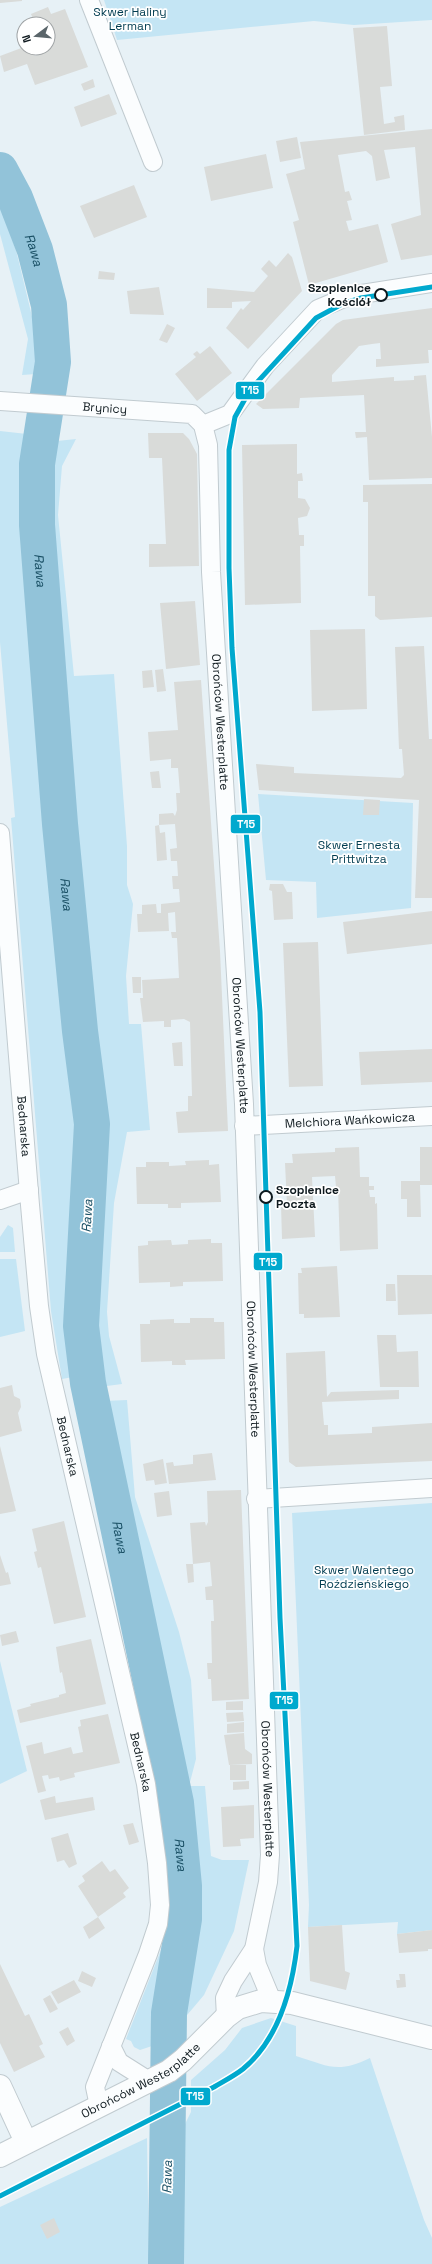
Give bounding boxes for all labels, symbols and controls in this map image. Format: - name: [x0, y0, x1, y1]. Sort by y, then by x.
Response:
- park label: Skwer Haliny Lerman: [93, 4, 167, 34]
- north arrow: [16, 16, 56, 56]
- text: N: [19, 33, 34, 44]
- water label: Rawa: [21, 231, 47, 268]
- place label: Szopienice Kościół: [308, 280, 371, 310]
- marker: Szopienice Kościół: [374, 288, 388, 302]
- line badge: T15: [235, 381, 265, 400]
- text: T15: [241, 383, 259, 397]
- street label: Brynicy: [82, 399, 128, 418]
- water label: Rawa: [31, 553, 50, 588]
- street label: Obrońców Westerplatte: [208, 653, 233, 791]
- line badge: T15: [230, 814, 261, 834]
- text: T15: [237, 817, 255, 831]
- park label: Skwer Ernesta Prittwitza: [318, 837, 400, 867]
- water label: Rawa: [57, 877, 77, 912]
- street label: Obrońców Westerplatte: [228, 977, 252, 1114]
- street label: Bednarska: [13, 1095, 34, 1157]
- street label: Melchiora Wańkowicza: [284, 1109, 415, 1132]
- place label: Szopienice Poczta: [276, 1182, 339, 1212]
- marker: Szopienice Poczta: [259, 1190, 273, 1204]
- water label: Rawa: [78, 1198, 96, 1233]
- line badge: T15: [253, 1252, 283, 1271]
- text: T15: [259, 1255, 277, 1269]
- street label: Obrońców Westerplatte: [243, 1301, 264, 1438]
- street label: Bednarska: [53, 1415, 82, 1478]
- water label: Rawa: [108, 1519, 132, 1555]
- park label: Skwer Walentego Roździeńskiego: [314, 1562, 414, 1592]
- line badge: T15: [269, 1691, 299, 1710]
- text: T15: [275, 1693, 293, 1707]
- street label: Obrońców Westerplatte: [257, 1720, 278, 1857]
- street label: Bednarska: [126, 1730, 155, 1793]
- water label: Rawa: [171, 1837, 191, 1873]
- street label: Obrońców Westerplatte: [78, 2039, 204, 2122]
- line badge: T15: [180, 2087, 211, 2106]
- text: T15: [186, 2089, 204, 2103]
- water label: Rawa: [158, 2160, 176, 2194]

